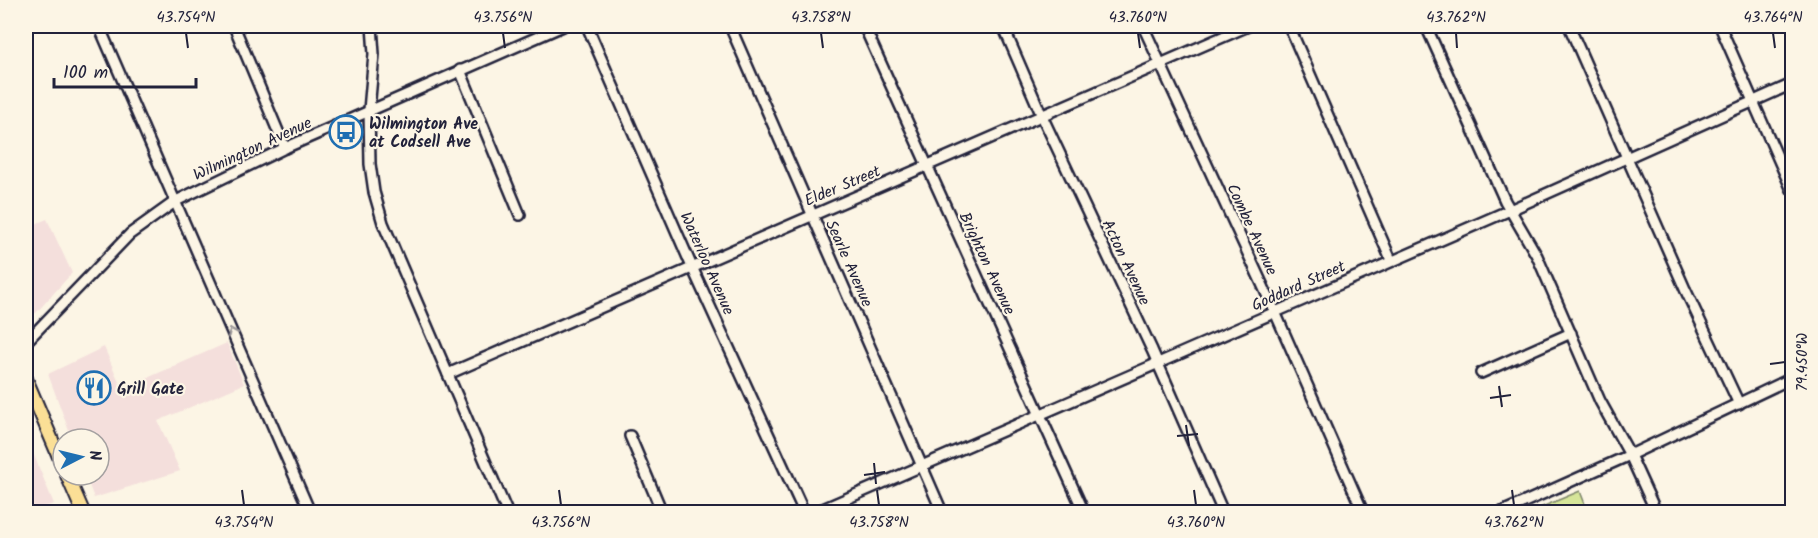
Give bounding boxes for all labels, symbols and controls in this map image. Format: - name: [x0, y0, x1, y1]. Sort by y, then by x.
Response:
- text: 43.754°N: [157, 6, 215, 30]
- text: 43.756°N: [474, 6, 532, 30]
- text: 43.758°N: [791, 6, 851, 30]
- text: 43.760°N: [1109, 6, 1167, 30]
- text: 43.762°N: [1426, 6, 1486, 30]
- text: 43.764°N: [1743, 6, 1803, 30]
- scale bar: [54, 51, 196, 89]
- text: 100 m: [63, 59, 108, 88]
- street label: Wilmington Avenue: [189, 111, 316, 188]
- place label: Wilmington Ave at Codsell Ave: [369, 112, 478, 155]
- bus stop icon: Wilmington Ave at Codsell Ave: [328, 114, 364, 150]
- street label: Elder Street: [801, 159, 885, 214]
- street label: Combe Avenue: [1219, 180, 1284, 280]
- street label: Waterloo Avenue: [673, 208, 741, 319]
- street label: Brighton Avenue: [952, 208, 1021, 319]
- street label: Searle Avenue: [818, 216, 879, 311]
- street label: Acton Avenue: [1095, 216, 1156, 310]
- street label: Goddard Street: [1247, 254, 1350, 318]
- one-way arrow: [227, 328, 239, 339]
- text: 79.450°W: [1791, 333, 1815, 391]
- restaurant icon: Grill Gate: [76, 370, 112, 406]
- place label: Grill Gate: [117, 377, 184, 402]
- north arrow: [51, 427, 111, 487]
- text: N: [81, 449, 107, 462]
- text: 43.754°N: [215, 511, 273, 535]
- text: 43.756°N: [532, 511, 590, 535]
- text: 43.758°N: [849, 511, 909, 535]
- text: 43.760°N: [1167, 511, 1225, 535]
- text: 43.762°N: [1484, 511, 1544, 535]

